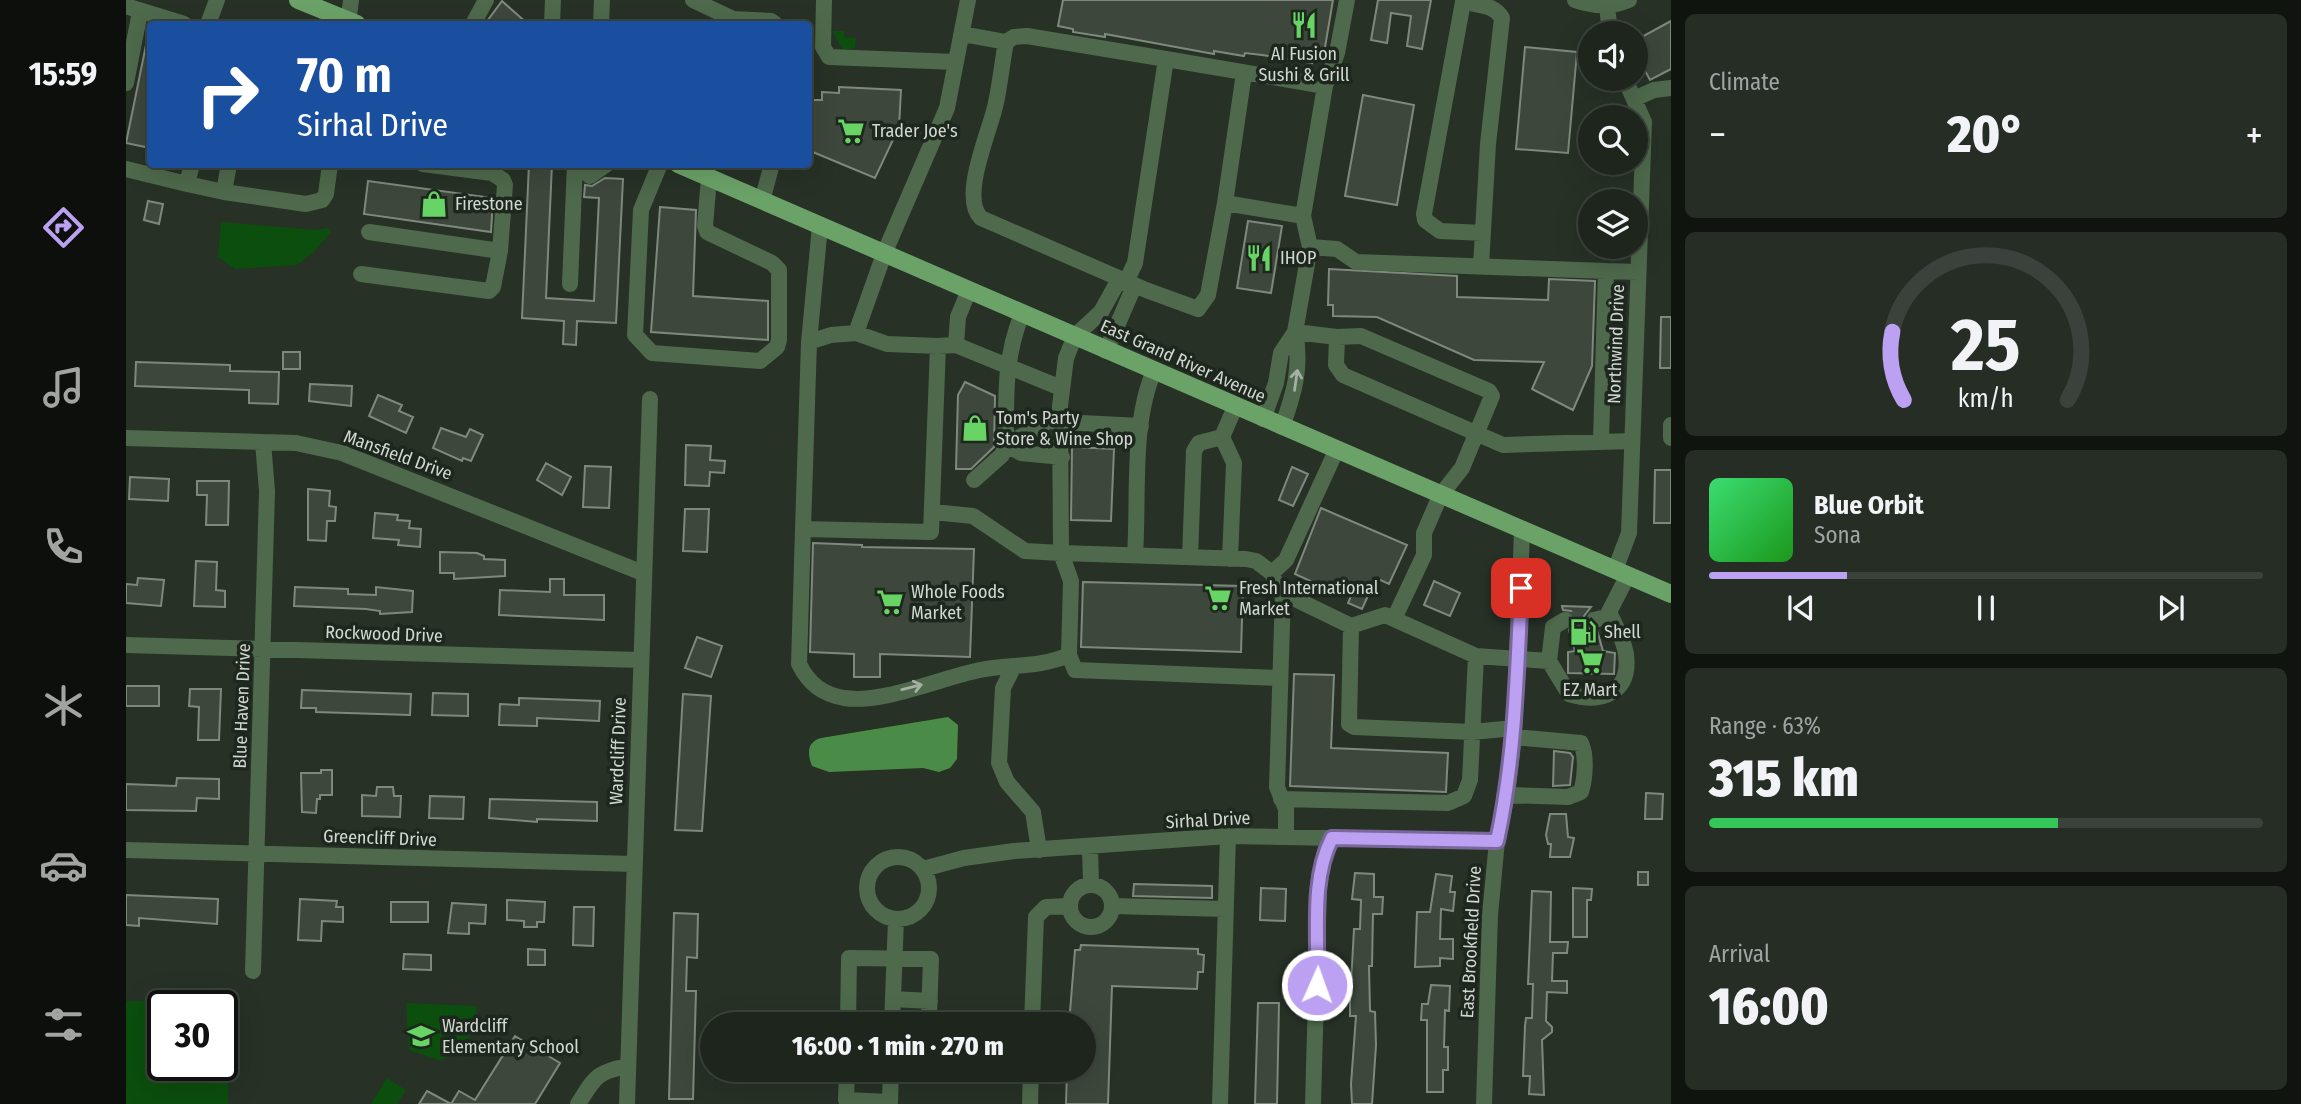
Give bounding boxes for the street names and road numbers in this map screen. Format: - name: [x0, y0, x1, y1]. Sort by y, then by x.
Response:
- street label: Northwind Drive: [1603, 284, 1629, 404]
- street label: East Grand River Avenue: [1097, 315, 1269, 407]
- street label: Mansfield Drive: [341, 425, 455, 485]
- street label: Rockwood Drive: [325, 621, 443, 647]
- street label: Blue Haven Drive: [229, 643, 255, 769]
- street label: Wardcliff Drive: [605, 697, 631, 805]
- street label: Sirhal Drive: [1165, 807, 1251, 833]
- street label: Greencliff Drive: [323, 825, 437, 851]
- street label: East Brookfield Drive: [1456, 865, 1486, 1019]

